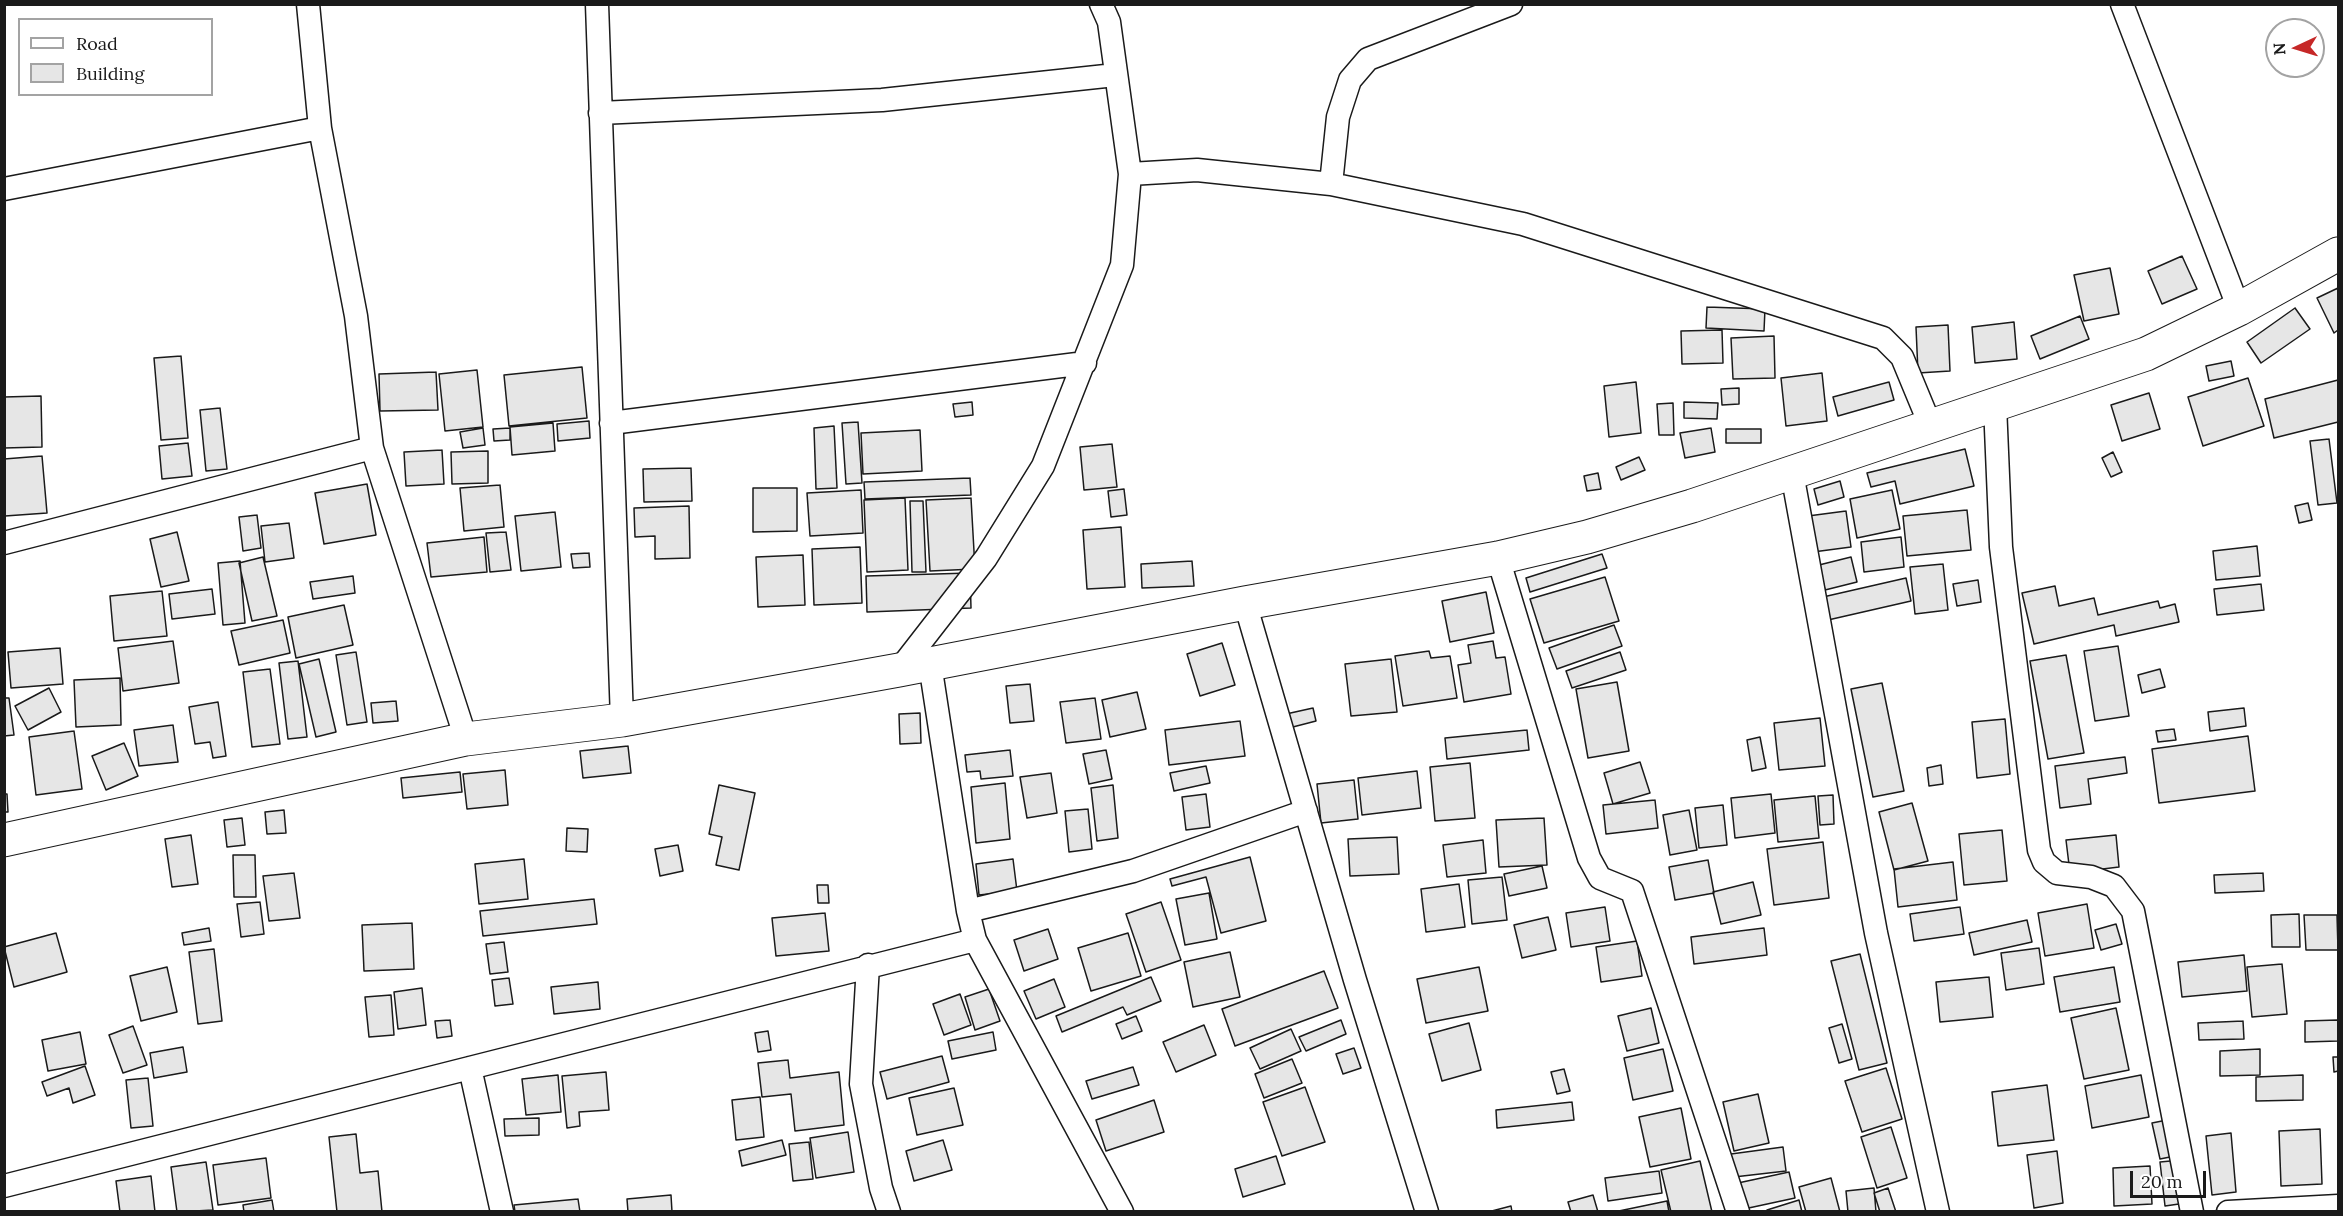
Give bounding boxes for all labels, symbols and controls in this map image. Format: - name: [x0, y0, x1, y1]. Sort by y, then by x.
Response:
- legend: [18, 18, 213, 96]
- north arrow: [2265, 18, 2325, 78]
- text: Road: [76, 32, 118, 55]
- text: N: [2269, 42, 2289, 56]
- text: Building: [76, 62, 144, 85]
- scale bar: [2133, 1159, 2210, 1197]
- text: 20 m: [2141, 1170, 2183, 1193]

